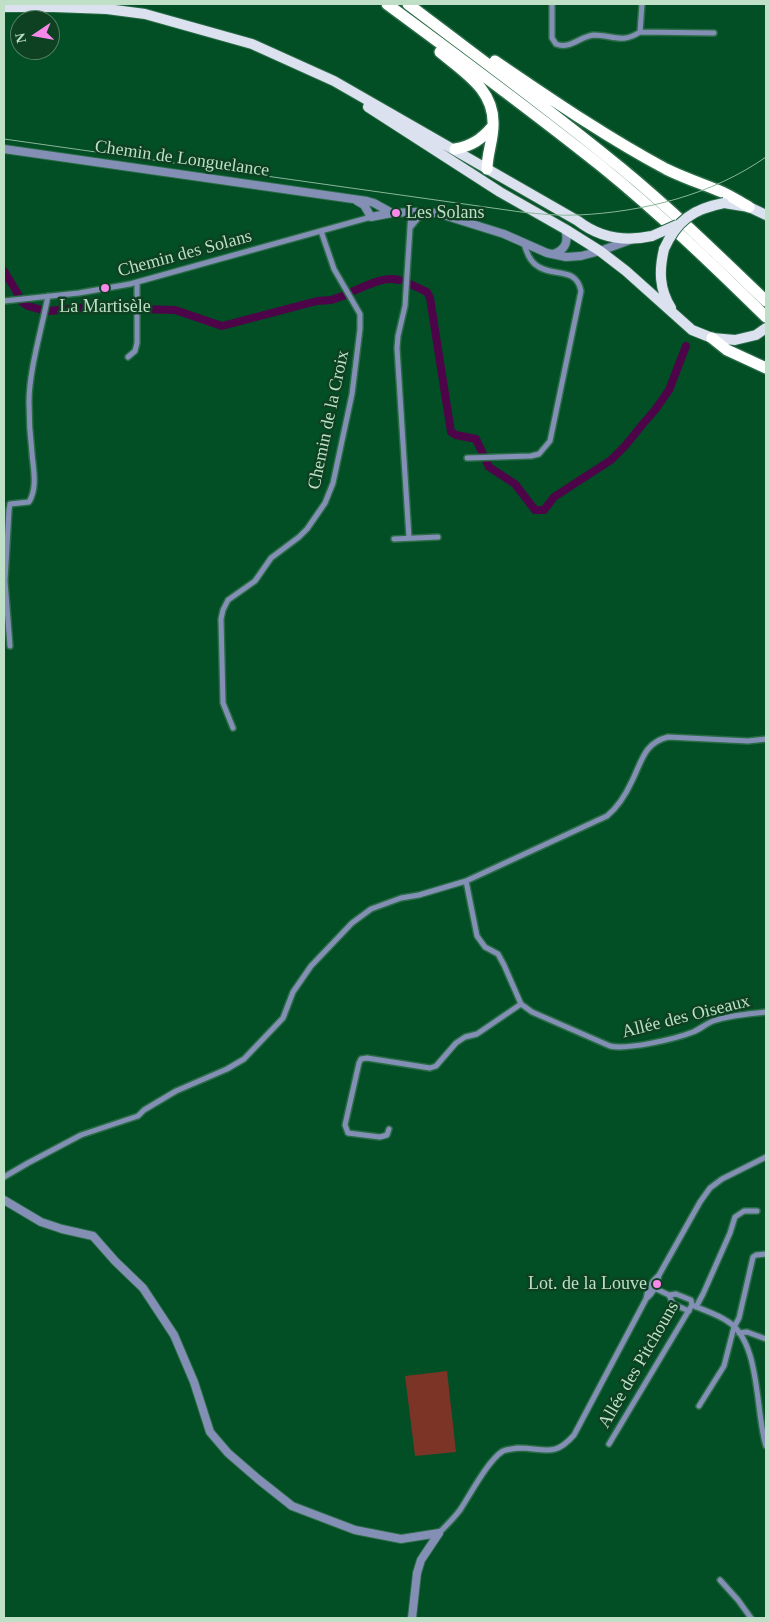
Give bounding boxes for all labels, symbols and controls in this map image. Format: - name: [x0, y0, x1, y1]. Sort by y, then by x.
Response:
- north arrow: [10, 10, 60, 60]
- text: N: [12, 32, 29, 45]
- street label: Chemin de Longuelance: [93, 136, 271, 182]
- place label: Les Solans: [406, 202, 484, 224]
- marker: Les Solans: [390, 207, 402, 219]
- street label: Chemin des Solans: [116, 226, 254, 282]
- marker: La Martisèle: [99, 282, 111, 294]
- place label: La Martisèle: [59, 296, 151, 318]
- street label: Chemin de la Croix: [304, 349, 354, 491]
- street label: Allée des Oiseaux: [620, 991, 752, 1043]
- place label: Lot. de la Louve: [528, 1273, 647, 1295]
- marker: Lot. de la Louve: [651, 1278, 663, 1290]
- street label: Allée des Pitchouns: [594, 1298, 684, 1432]

